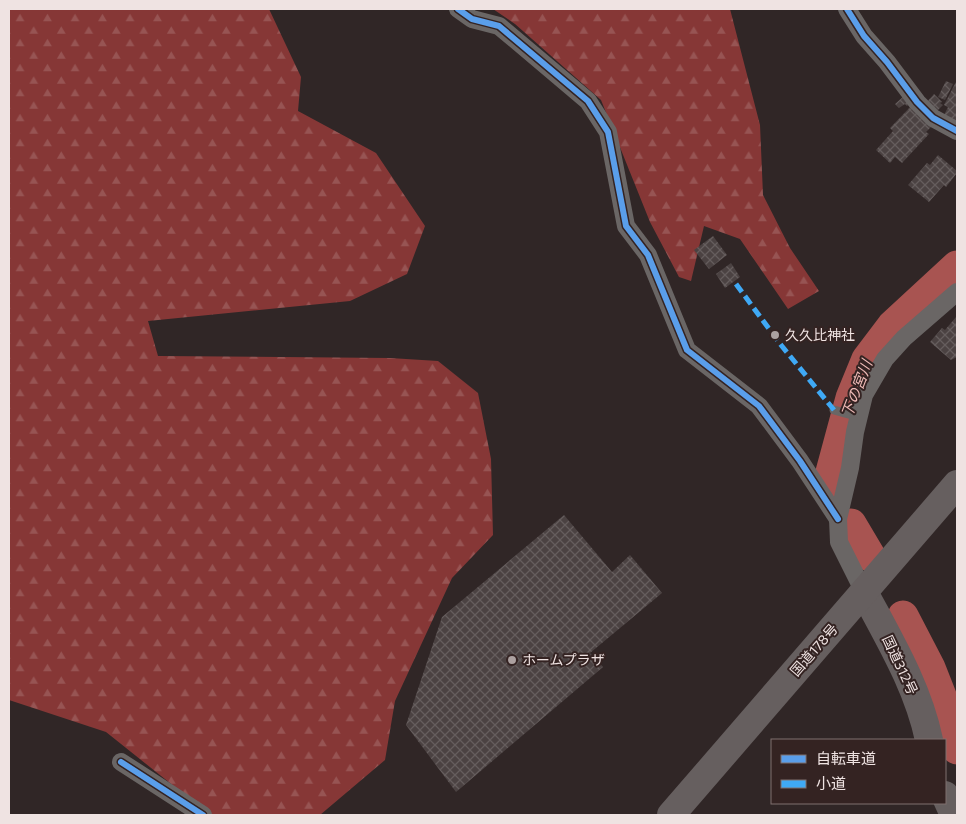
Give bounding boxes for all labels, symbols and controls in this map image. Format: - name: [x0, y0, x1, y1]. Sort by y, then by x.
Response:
- place label: 久久比神社: [785, 326, 855, 343]
- marker: 久久比神社: [769, 329, 781, 341]
- water label: 下の宮川: [837, 356, 876, 420]
- street label: 国道178号: [786, 620, 841, 679]
- street label: 国道312号: [879, 632, 922, 697]
- place label: ホームプラザ: [522, 651, 605, 668]
- marker: ホームプラザ: [506, 654, 518, 666]
- legend: [771, 739, 946, 804]
- text: 自転車道: [816, 749, 876, 767]
- text: 小道: [816, 774, 846, 792]

